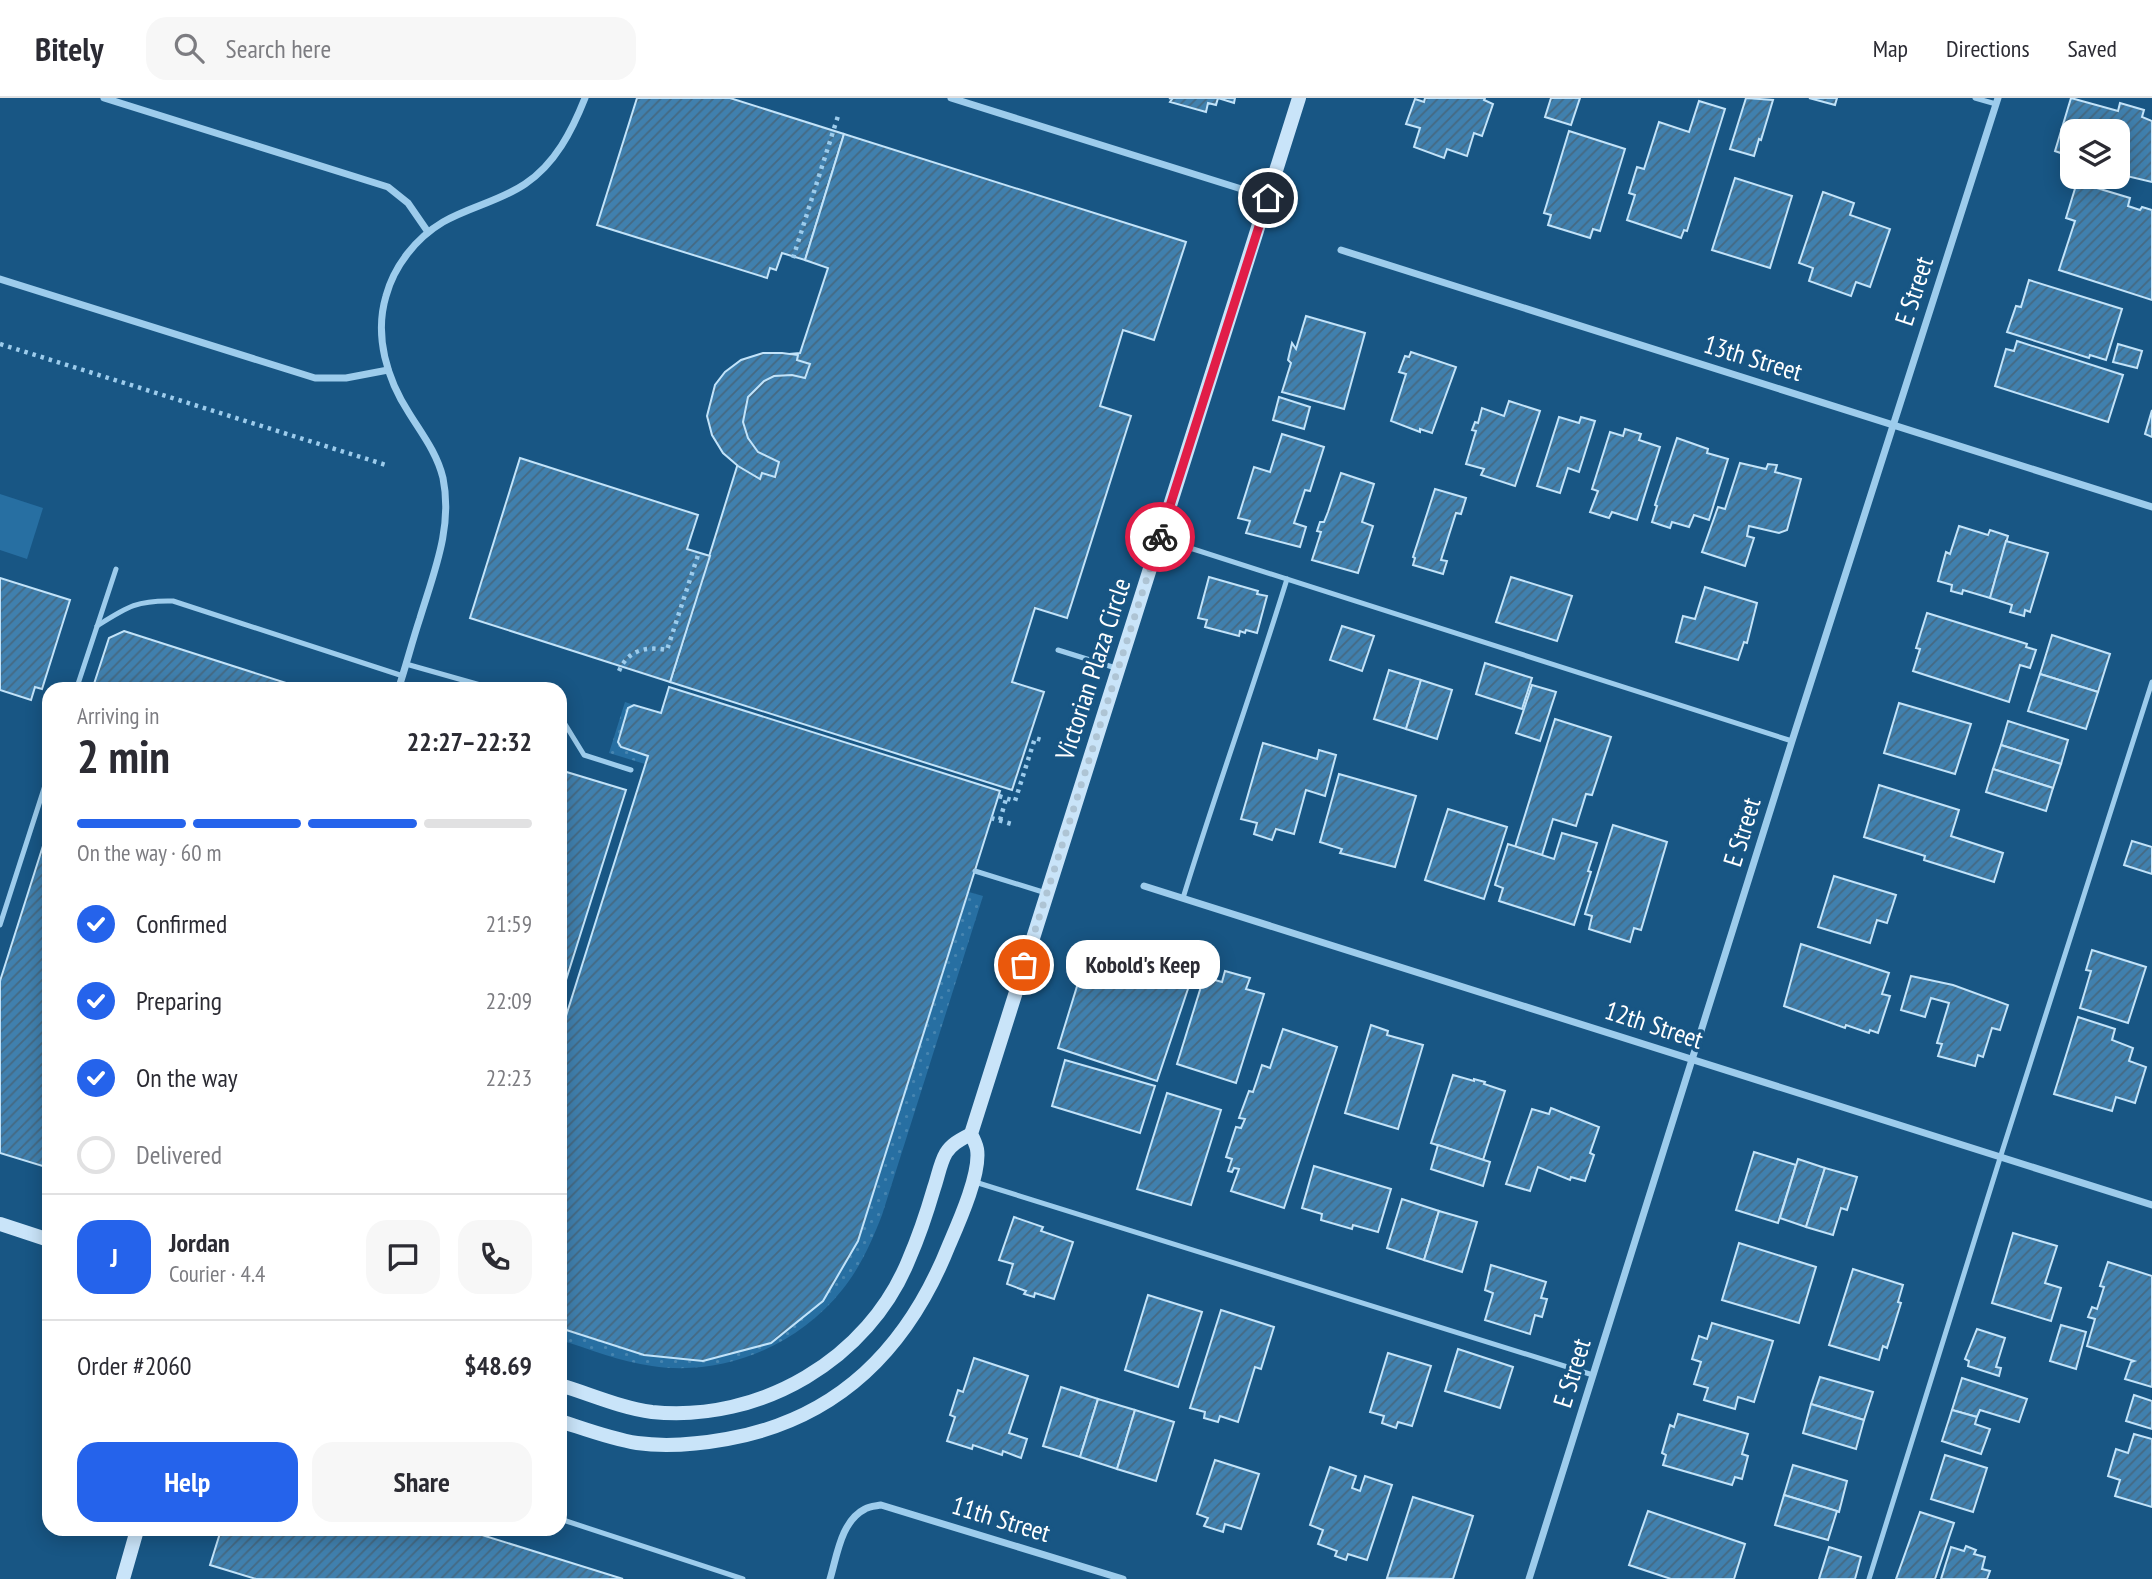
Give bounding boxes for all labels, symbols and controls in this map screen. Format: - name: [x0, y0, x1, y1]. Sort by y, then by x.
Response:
- search box: [146, 17, 636, 80]
- text: Bitely: [35, 27, 104, 70]
- icon: search: [170, 29, 208, 67]
- text: Search here: [226, 32, 331, 65]
- text: Map: [1873, 33, 1908, 64]
- text: Directions: [1946, 33, 2030, 64]
- text: Saved: [2068, 33, 2117, 64]
- map controls: [2060, 119, 2130, 189]
- button: layers: [2060, 119, 2130, 189]
- pin: [1238, 168, 1298, 228]
- icon: home: [1249, 179, 1287, 217]
- street label: E Street: [1887, 252, 1940, 329]
- street label: 13th Street: [1700, 327, 1806, 388]
- courier: [1125, 502, 1195, 572]
- icon: bike: [1141, 518, 1179, 556]
- street label: Victorian Plaza Circle: [1047, 574, 1137, 765]
- text: Arriving in: [77, 701, 159, 730]
- text: 22:27–22:32: [407, 725, 532, 758]
- text: 2 min: [77, 726, 170, 786]
- street label: E Street: [1715, 793, 1768, 870]
- text: On the way · 60 m: [77, 838, 221, 867]
- icon: check: [77, 905, 115, 943]
- text: Confirmed: [136, 907, 227, 940]
- text: 21:59: [486, 909, 532, 938]
- pin: [994, 935, 1054, 995]
- callout: Kobold's Keep: [1066, 940, 1220, 990]
- icon: bag: [1005, 946, 1043, 984]
- text: Kobold's Keep: [1086, 950, 1200, 979]
- icon: check: [77, 982, 115, 1020]
- text: Preparing: [136, 984, 222, 1017]
- text: 22:09: [486, 986, 532, 1015]
- street label: 12th Street: [1601, 993, 1707, 1056]
- icon: check: [77, 1059, 115, 1097]
- text: On the way: [136, 1061, 238, 1094]
- text: 22:23: [486, 1063, 532, 1092]
- text: Delivered: [136, 1138, 222, 1171]
- button: chat: [366, 1220, 440, 1294]
- button: phone: [458, 1220, 532, 1294]
- text: Jordan: [169, 1226, 230, 1259]
- text: J: [110, 1241, 118, 1274]
- text: Courier · 4.4: [169, 1259, 265, 1288]
- street label: E Street: [1545, 1334, 1598, 1411]
- text: Order #2060: [77, 1349, 192, 1382]
- text: $48.69: [464, 1349, 532, 1382]
- button: Help: [77, 1442, 298, 1522]
- button: Share: [312, 1442, 532, 1522]
- street label: 11th Street: [948, 1488, 1054, 1549]

